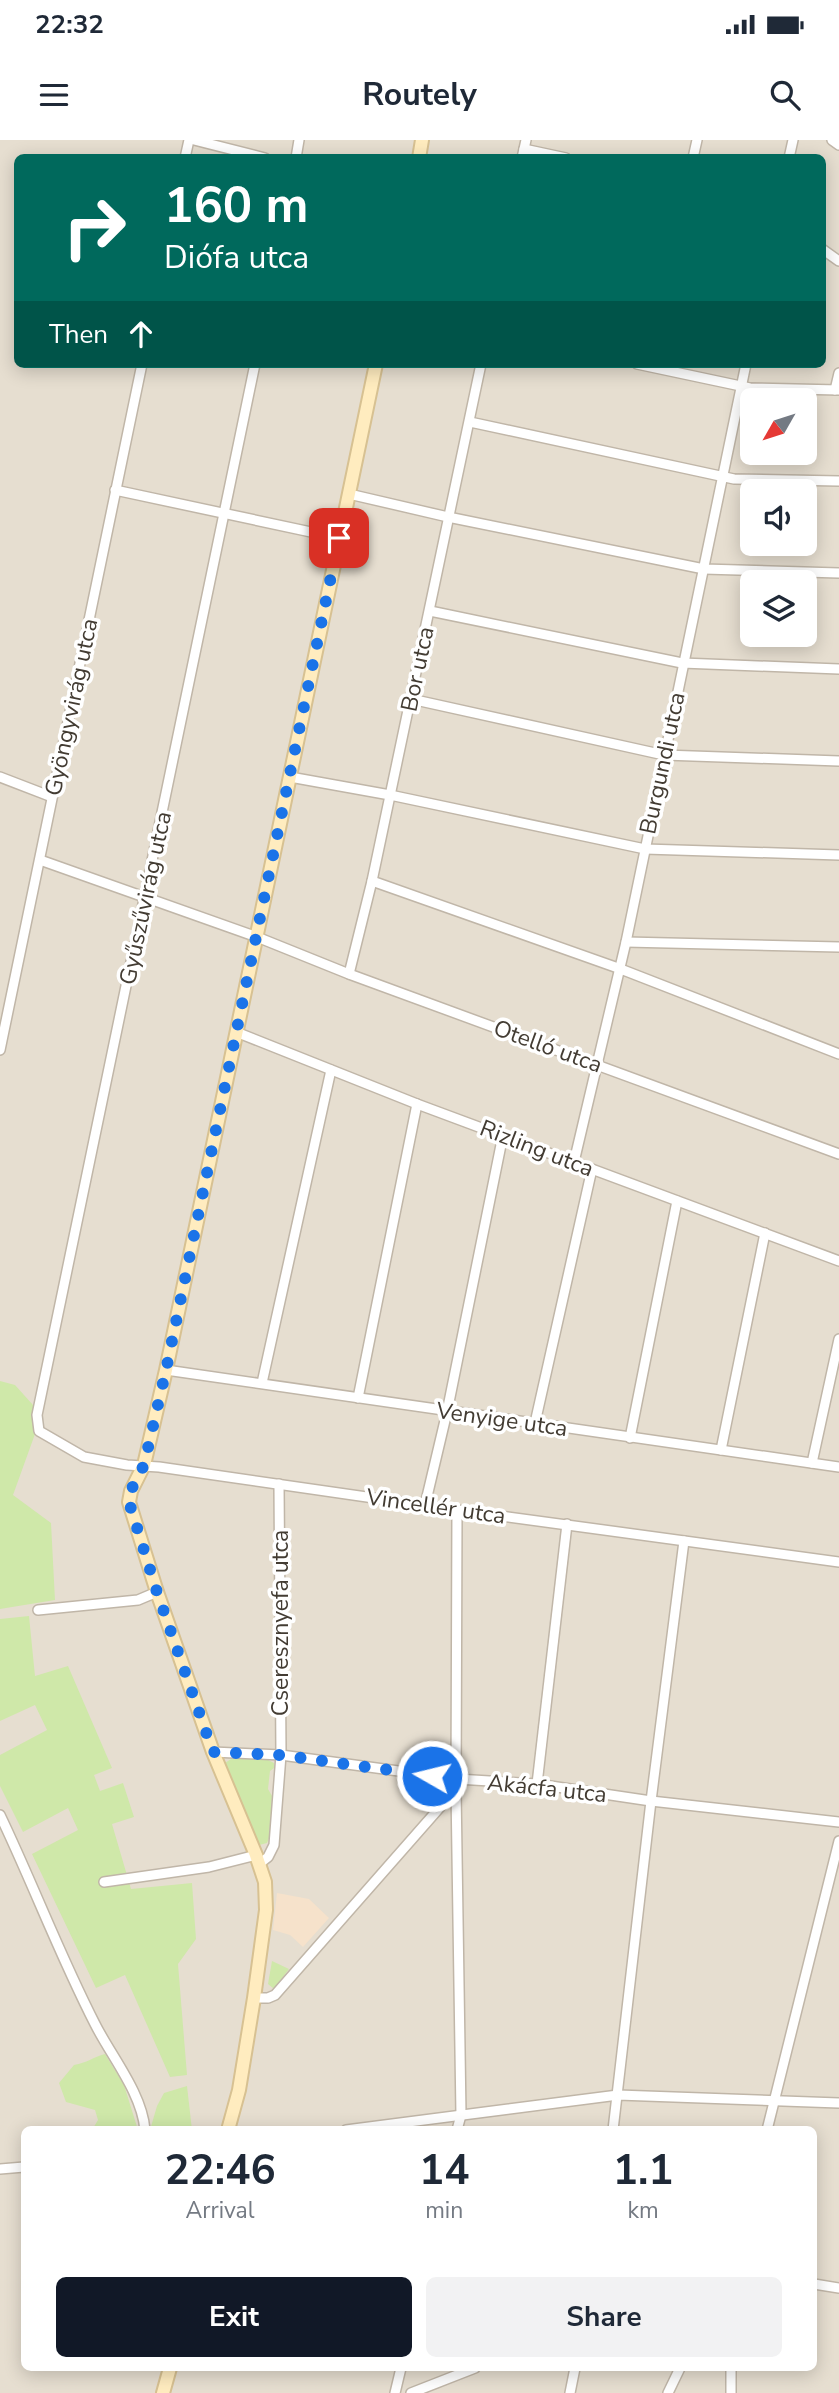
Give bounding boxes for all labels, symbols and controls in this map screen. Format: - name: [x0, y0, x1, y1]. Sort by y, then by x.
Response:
- text: 22:32: [35, 7, 104, 42]
- text: Routely: [362, 73, 477, 116]
- icon: menu: [35, 76, 73, 114]
- icon: search: [766, 76, 804, 114]
- text: 160 m: [164, 172, 308, 239]
- icon: right: [49, 182, 140, 273]
- text: Diófa utca: [164, 236, 309, 279]
- icon: ahead: [122, 315, 160, 353]
- text: Then: [49, 317, 108, 352]
- north arrow: [740, 388, 817, 466]
- map controls: [740, 388, 817, 647]
- button: sound: [740, 479, 817, 556]
- pin: [309, 508, 369, 568]
- icon: arrive: [320, 519, 358, 557]
- button: layers: [740, 570, 817, 647]
- street label: Gyöngyvirág utca: [38, 616, 105, 799]
- street label: Bor utca: [393, 624, 442, 714]
- street label: Burgundi utca: [632, 689, 693, 837]
- street label: Gyűszűvirág utca: [112, 809, 179, 988]
- street label: Otelló utca: [489, 1012, 607, 1080]
- street label: Rizling utca: [475, 1113, 598, 1184]
- street label: Venyige utca: [433, 1395, 569, 1444]
- street label: Vincellér utca: [363, 1481, 508, 1532]
- street label: Cseresznyefa utca: [265, 1530, 296, 1716]
- position arrow: [395, 1739, 469, 1813]
- street label: Akácfa utca: [486, 1767, 608, 1810]
- text: 22:46: [164, 2142, 276, 2199]
- text: 14: [419, 2142, 469, 2199]
- text: 1.1: [613, 2142, 674, 2199]
- text: Arrival: [185, 2195, 255, 2226]
- text: min: [425, 2195, 463, 2226]
- text: km: [628, 2195, 659, 2226]
- button: Exit: [56, 2277, 412, 2357]
- button: Share: [426, 2277, 782, 2357]

